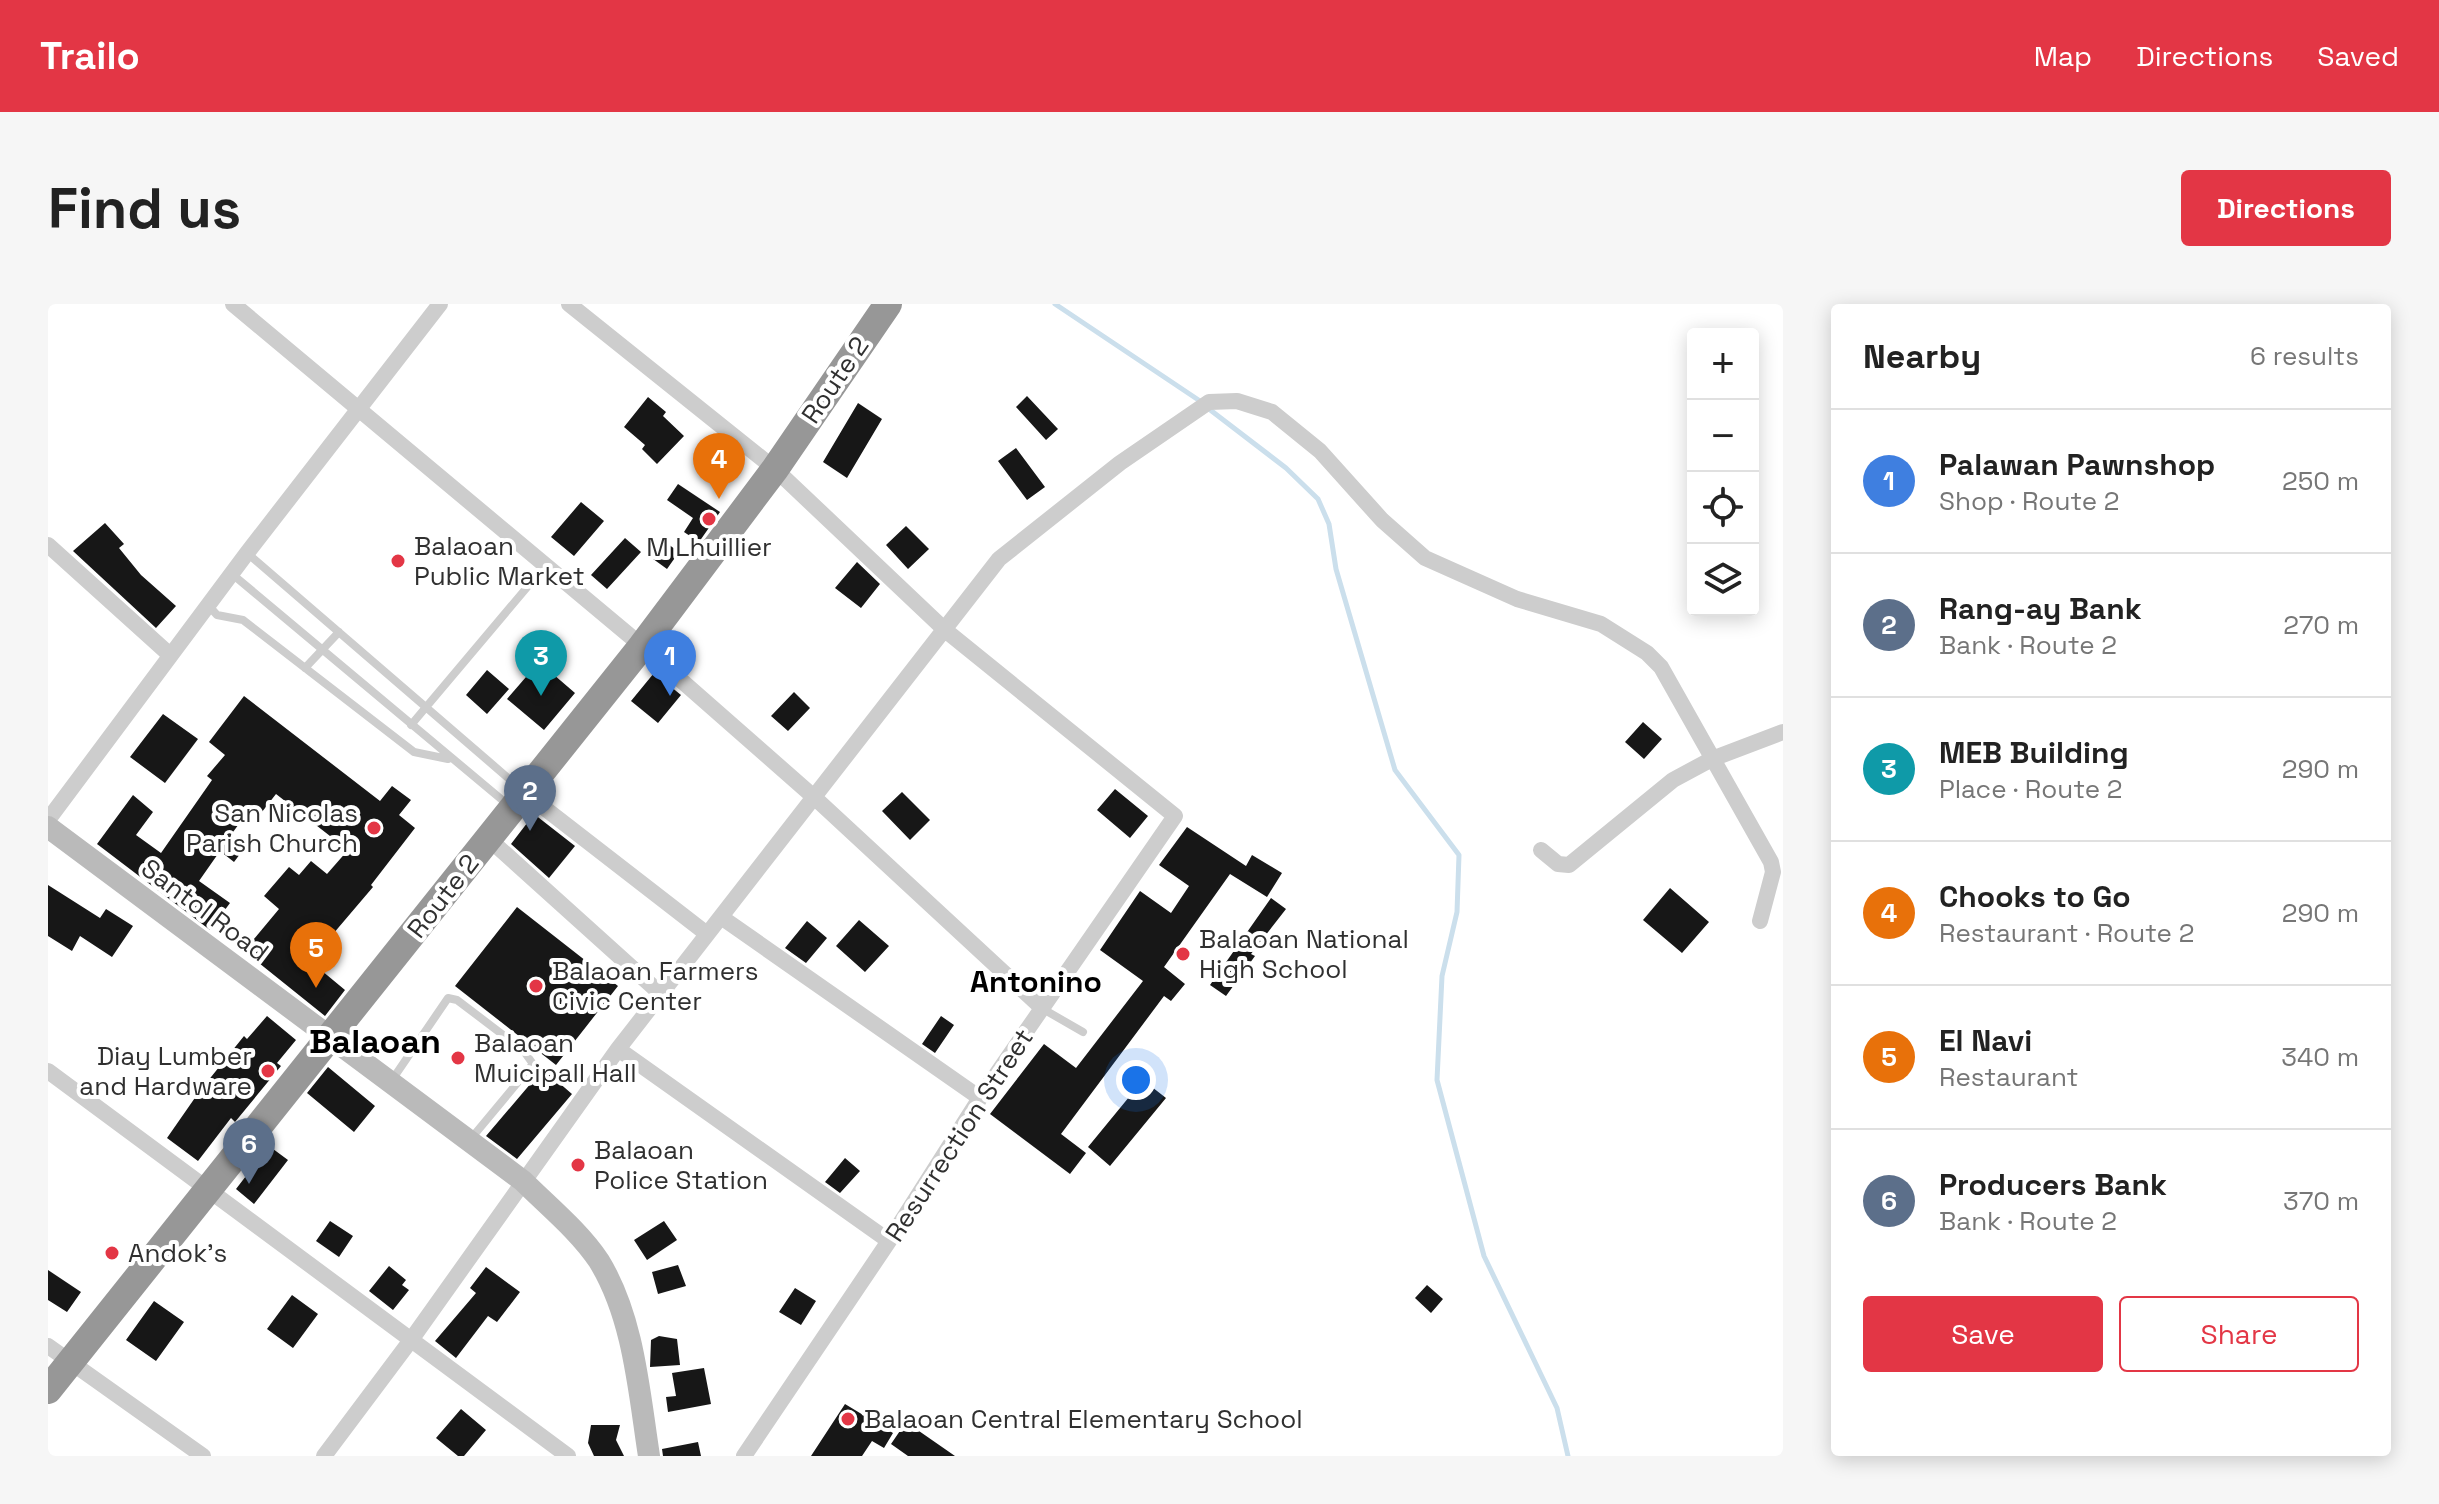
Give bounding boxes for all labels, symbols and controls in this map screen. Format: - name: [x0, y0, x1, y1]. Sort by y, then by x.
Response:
- text: Trailo: [40, 32, 140, 80]
- text: Map: [2034, 38, 2092, 74]
- text: Directions: [2136, 38, 2273, 74]
- text: Saved: [2317, 38, 2399, 74]
- button: Directions: [2181, 170, 2391, 246]
- text: Find us: [48, 173, 241, 244]
- map controls: [1687, 328, 1759, 616]
- button: +: [1687, 328, 1759, 400]
- street label: Route 2: [794, 330, 876, 430]
- text: Nearby: [1863, 335, 1981, 378]
- text: 6 results: [2250, 339, 2359, 373]
- button: −: [1687, 400, 1759, 472]
- pin: 4: [693, 433, 745, 499]
- text: Palawan Pawnshop: [1939, 445, 2215, 484]
- text: 1: [1883, 464, 1895, 498]
- text: 250 m: [2282, 464, 2359, 498]
- button: locate: [1687, 472, 1759, 544]
- text: Shop · Route 2: [1939, 484, 2120, 518]
- marker: M Lhuillier: [700, 510, 718, 528]
- place label: Balaoan Public Market: [414, 529, 585, 593]
- place label: M Lhuillier: [646, 530, 772, 564]
- button: layers: [1687, 544, 1759, 616]
- marker: Balaoan Public Market: [389, 552, 407, 570]
- text: Rang-ay Bank: [1939, 589, 2142, 628]
- text: 2: [1881, 608, 1897, 642]
- text: 270 m: [2283, 608, 2359, 642]
- text: Bank · Route 2: [1939, 628, 2117, 662]
- pin: 3: [515, 630, 567, 696]
- pin: 1: [644, 630, 696, 696]
- text: MEB Building: [1939, 733, 2129, 772]
- text: 3: [1881, 752, 1897, 786]
- text: 290 m: [2282, 752, 2359, 786]
- pin: 2: [504, 765, 556, 831]
- text: Place · Route 2: [1939, 772, 2122, 806]
- place label: San Nicolas Parish Church: [186, 796, 358, 860]
- marker: San Nicolas Parish Church: [365, 819, 383, 837]
- street label: Route 2: [400, 847, 486, 945]
- street label: Santol Road: [135, 851, 275, 969]
- text: Chooks to Go: [1939, 877, 2131, 916]
- text: 4: [1881, 896, 1897, 930]
- text: 290 m: [2282, 896, 2359, 930]
- text: Restaurant · Route 2: [1939, 916, 2194, 950]
- pin: 5: [290, 922, 342, 988]
- place label: Balaoan National High School: [1199, 922, 1409, 986]
- marker: Balaoan National High School: [1174, 945, 1192, 963]
- place label: Balaoan Farmers Civic Center: [552, 954, 758, 1018]
- district label: Antonino: [970, 962, 1102, 1001]
- marker: Balaoan Farmers Civic Center: [527, 977, 545, 995]
- district label: Balaoan: [309, 1020, 441, 1063]
- text: El Navi: [1939, 1021, 2032, 1060]
- street label: Resurrection Street: [877, 1022, 1041, 1248]
- place label: Balaoan Muicipall Hall: [474, 1026, 637, 1090]
- place label: Diay Lumber and Hardware: [79, 1039, 252, 1103]
- text: 5: [1881, 1040, 1897, 1074]
- text: 340 m: [2281, 1040, 2359, 1074]
- marker: Balaoan Muicipall Hall: [449, 1049, 467, 1067]
- your location: [1116, 1060, 1156, 1100]
- text: Restaurant: [1939, 1060, 2078, 1094]
- marker: Diay Lumber and Hardware: [259, 1062, 277, 1080]
- pin: 6: [223, 1118, 275, 1184]
- place label: Balaoan Police Station: [594, 1133, 768, 1197]
- marker: Balaoan Police Station: [569, 1156, 587, 1174]
- text: Producers Bank: [1939, 1165, 2167, 1204]
- text: 6: [1881, 1184, 1897, 1218]
- text: 370 m: [2283, 1184, 2359, 1218]
- text: Bank · Route 2: [1939, 1204, 2117, 1238]
- place label: Andok's: [128, 1236, 227, 1270]
- marker: Andok's: [103, 1244, 121, 1262]
- button: Save: [1863, 1296, 2103, 1372]
- button: Share: [2119, 1296, 2359, 1372]
- place label: Balaoan Central Elementary School: [864, 1402, 1303, 1436]
- marker: Balaoan Central Elementary School: [839, 1410, 857, 1428]

